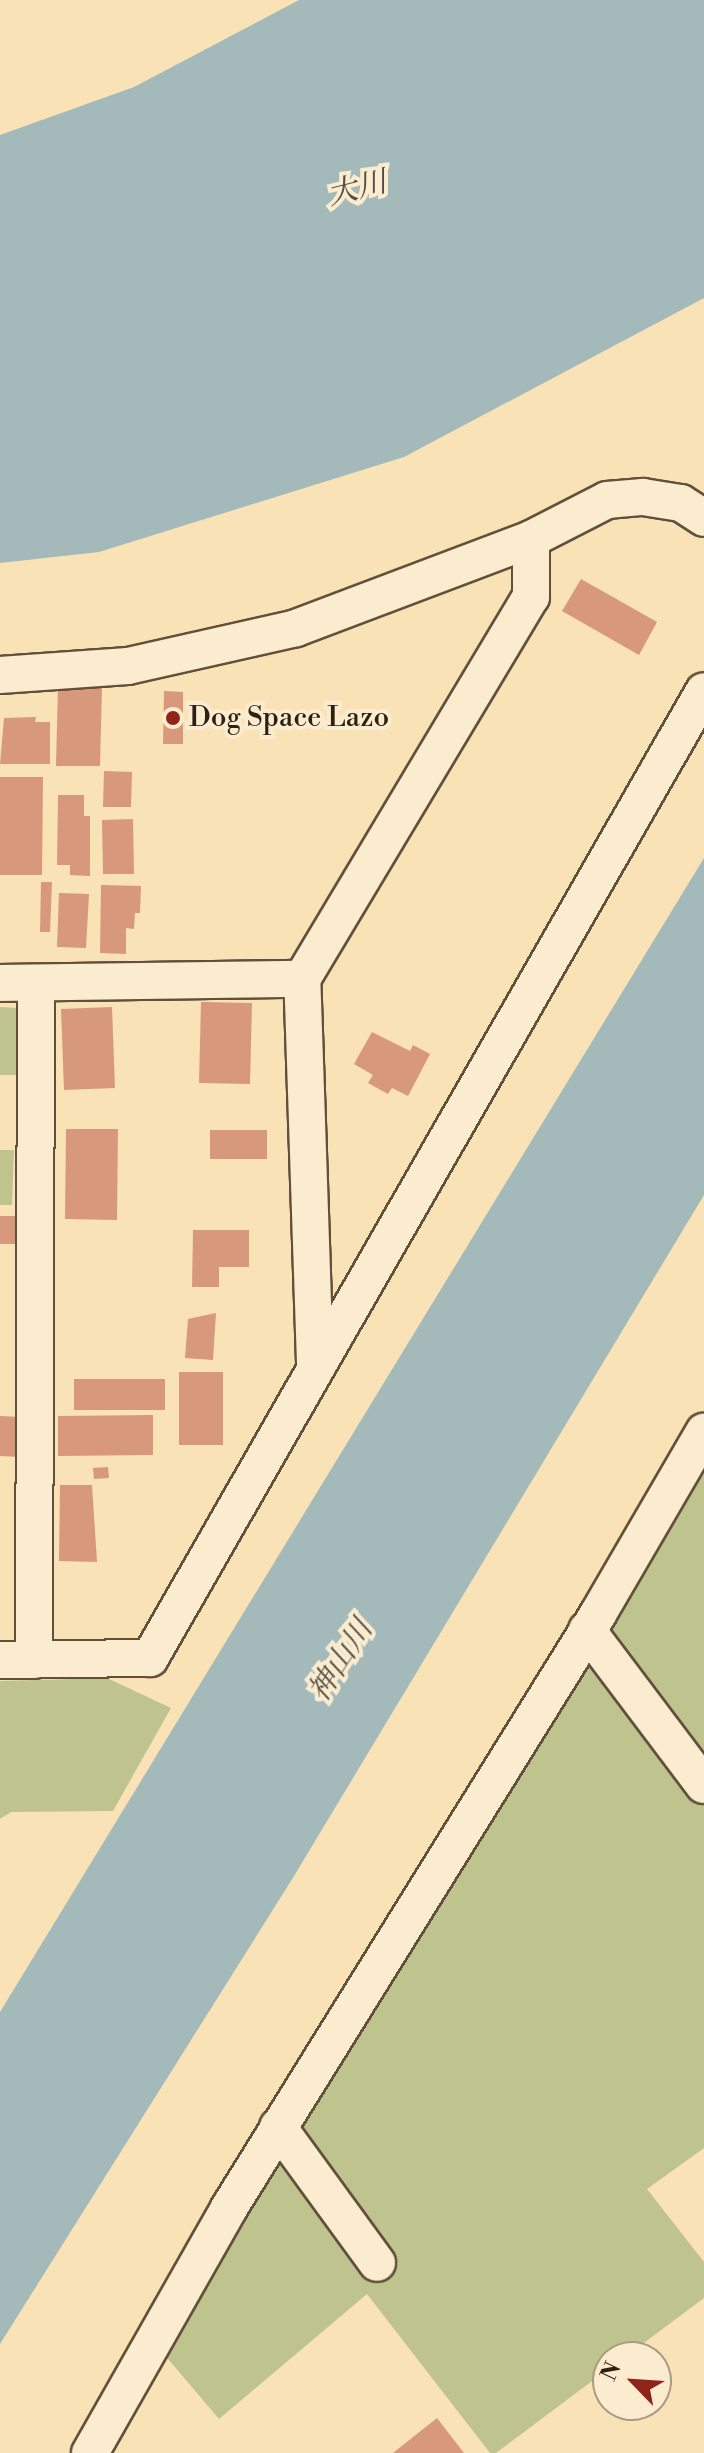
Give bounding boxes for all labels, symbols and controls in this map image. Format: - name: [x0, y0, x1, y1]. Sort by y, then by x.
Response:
- water label: 大川: [324, 164, 390, 214]
- place label: Dog Space Lazo: [189, 701, 389, 735]
- marker: Dog Space Lazo: [164, 709, 182, 727]
- water label: 神山川: [301, 1613, 381, 1709]
- north arrow: [592, 2341, 672, 2421]
- text: N: [596, 2358, 628, 2385]

